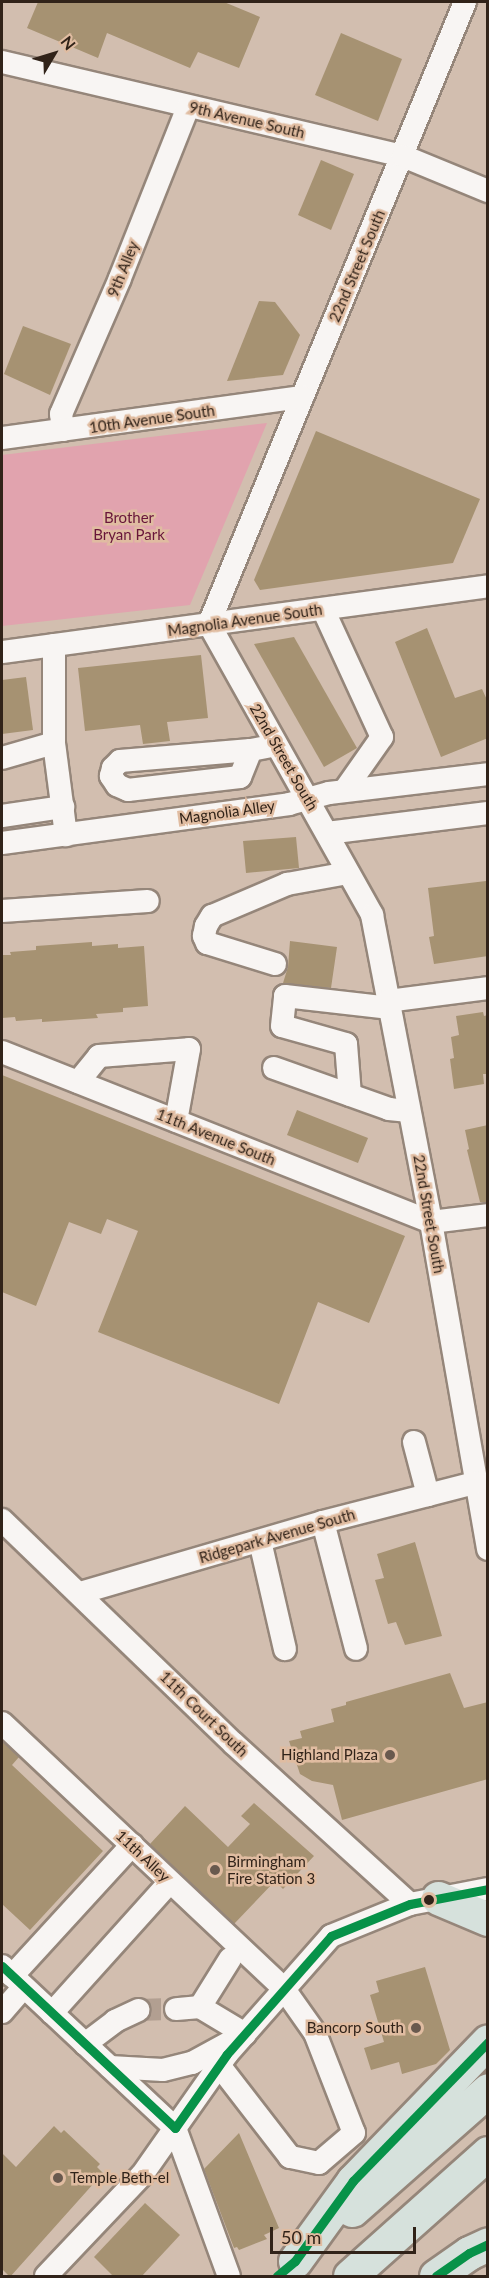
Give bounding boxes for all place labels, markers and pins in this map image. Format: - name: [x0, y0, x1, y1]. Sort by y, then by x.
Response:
- place label: Highland Plaza: [281, 1746, 378, 1764]
- marker: Highland Plaza: [383, 1748, 397, 1762]
- place label: Birmingham Fire Station 3: [227, 1852, 315, 1887]
- marker: Birmingham Fire Station 3: [208, 1863, 222, 1877]
- unlabelled marker: [423, 1894, 435, 1906]
- place label: Bancorp South: [307, 2019, 404, 2037]
- marker: Bancorp South: [409, 2021, 423, 2035]
- place label: Temple Beth-el: [70, 2169, 169, 2187]
- marker: Temple Beth-el: [51, 2171, 65, 2185]

